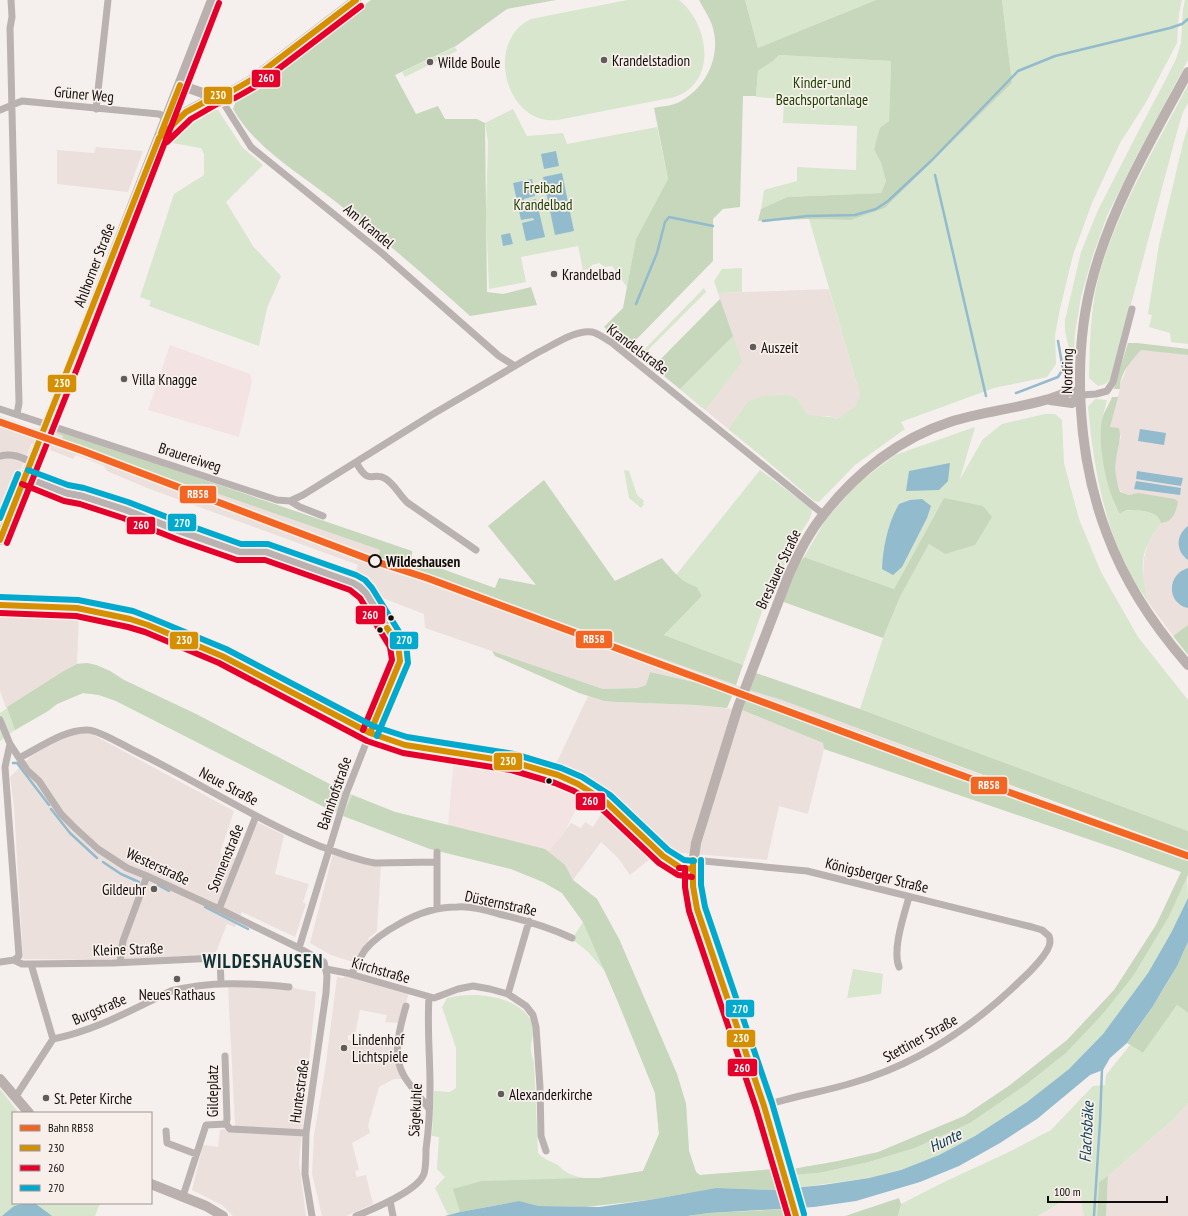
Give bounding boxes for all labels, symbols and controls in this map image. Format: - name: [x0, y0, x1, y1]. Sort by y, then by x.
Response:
- place label: Krandelstadion: [612, 51, 690, 70]
- place label: Wilde Boule: [438, 53, 500, 72]
- marker: Krandelstadion: [599, 55, 609, 65]
- marker: Wilde Boule: [425, 57, 435, 67]
- line badge: 260: [251, 69, 281, 88]
- text: 260: [258, 71, 274, 85]
- park label: Kinder-und Beachsportanlage: [776, 73, 868, 109]
- street label: Grüner Weg: [53, 82, 115, 106]
- line badge: 230: [203, 86, 233, 105]
- text: 230: [210, 88, 226, 102]
- park label: Freibad Krandelbad: [514, 178, 572, 214]
- street label: Am Krandel: [340, 199, 398, 253]
- street label: Ahlhorner Straße: [69, 220, 119, 310]
- place label: Krandelbad: [562, 265, 621, 284]
- marker: Krandelbad: [549, 269, 559, 279]
- street label: Krandelstraße: [603, 320, 673, 378]
- place label: Auszeit: [761, 338, 798, 357]
- marker: Auszeit: [748, 342, 758, 352]
- street label: Nordring: [1057, 348, 1077, 394]
- place label: Villa Knagge: [131, 370, 197, 389]
- line badge: 230: [47, 374, 77, 393]
- marker: Villa Knagge: [119, 374, 129, 384]
- text: 230: [54, 376, 70, 390]
- street label: Brauereiweg: [156, 438, 224, 476]
- line badge: RB58: [179, 485, 217, 504]
- text: RB58: [187, 487, 209, 501]
- line badge: 270: [167, 513, 197, 532]
- line badge: 260: [126, 516, 156, 535]
- text: 270: [174, 516, 190, 530]
- text: 260: [133, 518, 149, 532]
- street label: Breslauer Straße: [751, 526, 805, 612]
- place label: Wildeshausen: [385, 552, 460, 571]
- marker: Wildeshausen: [368, 554, 382, 568]
- line badge: 260: [355, 605, 386, 625]
- text: 260: [362, 608, 378, 622]
- unlabelled marker: [386, 613, 396, 623]
- unlabelled marker: [375, 625, 385, 635]
- line badge: RB58: [575, 630, 613, 649]
- line badge: 230: [169, 631, 199, 650]
- line badge: 270: [389, 631, 419, 650]
- text: RB58: [583, 632, 605, 646]
- text: 230: [176, 633, 192, 647]
- text: 270: [396, 633, 412, 647]
- line badge: 230: [493, 752, 523, 771]
- street label: Bahnhofstraße: [313, 754, 355, 832]
- text: 230: [500, 754, 516, 768]
- street label: Neue Straße: [196, 763, 262, 809]
- unlabelled marker: [544, 776, 554, 786]
- line badge: RB58: [970, 776, 1008, 795]
- text: RB58: [978, 778, 1000, 792]
- line badge: 260: [575, 792, 606, 811]
- text: 260: [582, 794, 598, 808]
- street label: Sonnenstraße: [203, 821, 247, 895]
- street label: Westerstraße: [123, 843, 193, 889]
- street label: Königsberger Straße: [823, 853, 931, 897]
- place label: Gildeuhr: [102, 880, 147, 899]
- marker: Gildeuhr: [149, 884, 159, 894]
- street label: Düsternstraße: [463, 886, 539, 920]
- street label: Kleine Straße: [92, 938, 164, 960]
- district label: WILDESHAUSEN: [201, 949, 324, 973]
- street label: Kirchstraße: [350, 953, 412, 987]
- marker: Neues Rathaus: [172, 974, 182, 984]
- place label: Neues Rathaus: [139, 985, 215, 1004]
- street label: Burgstraße: [69, 989, 129, 1029]
- line badge: 270: [725, 999, 755, 1018]
- text: 270: [732, 1002, 748, 1016]
- street label: Stettiner Straße: [879, 1010, 961, 1066]
- line badge: 230: [726, 1029, 756, 1048]
- place label: Lindenhof Lichtspiele: [352, 1030, 408, 1066]
- text: 230: [733, 1031, 749, 1045]
- marker: Lindenhof Lichtspiele: [339, 1043, 349, 1053]
- street label: Huntestraße: [285, 1058, 313, 1124]
- line badge: 260: [727, 1058, 758, 1077]
- text: 260: [734, 1061, 750, 1075]
- street label: Gildeplatz: [203, 1065, 222, 1117]
- street label: Sägekuhle: [404, 1083, 426, 1137]
- place label: Alexanderkirche: [509, 1085, 592, 1104]
- place label: St. Peter Kirche: [54, 1089, 132, 1108]
- marker: Alexanderkirche: [496, 1089, 506, 1099]
- marker: St. Peter Kirche: [41, 1093, 51, 1103]
- water label: Flachsbäke: [1074, 1100, 1098, 1163]
- legend: [12, 1112, 152, 1204]
- text: Bahn RB58: [48, 1120, 94, 1135]
- water label: Hunte: [926, 1123, 966, 1156]
- text: 230: [48, 1140, 64, 1155]
- text: 260: [48, 1160, 64, 1175]
- scale bar: [1048, 1178, 1167, 1204]
- text: 270: [48, 1180, 64, 1195]
- text: 100 m: [1054, 1184, 1081, 1199]

